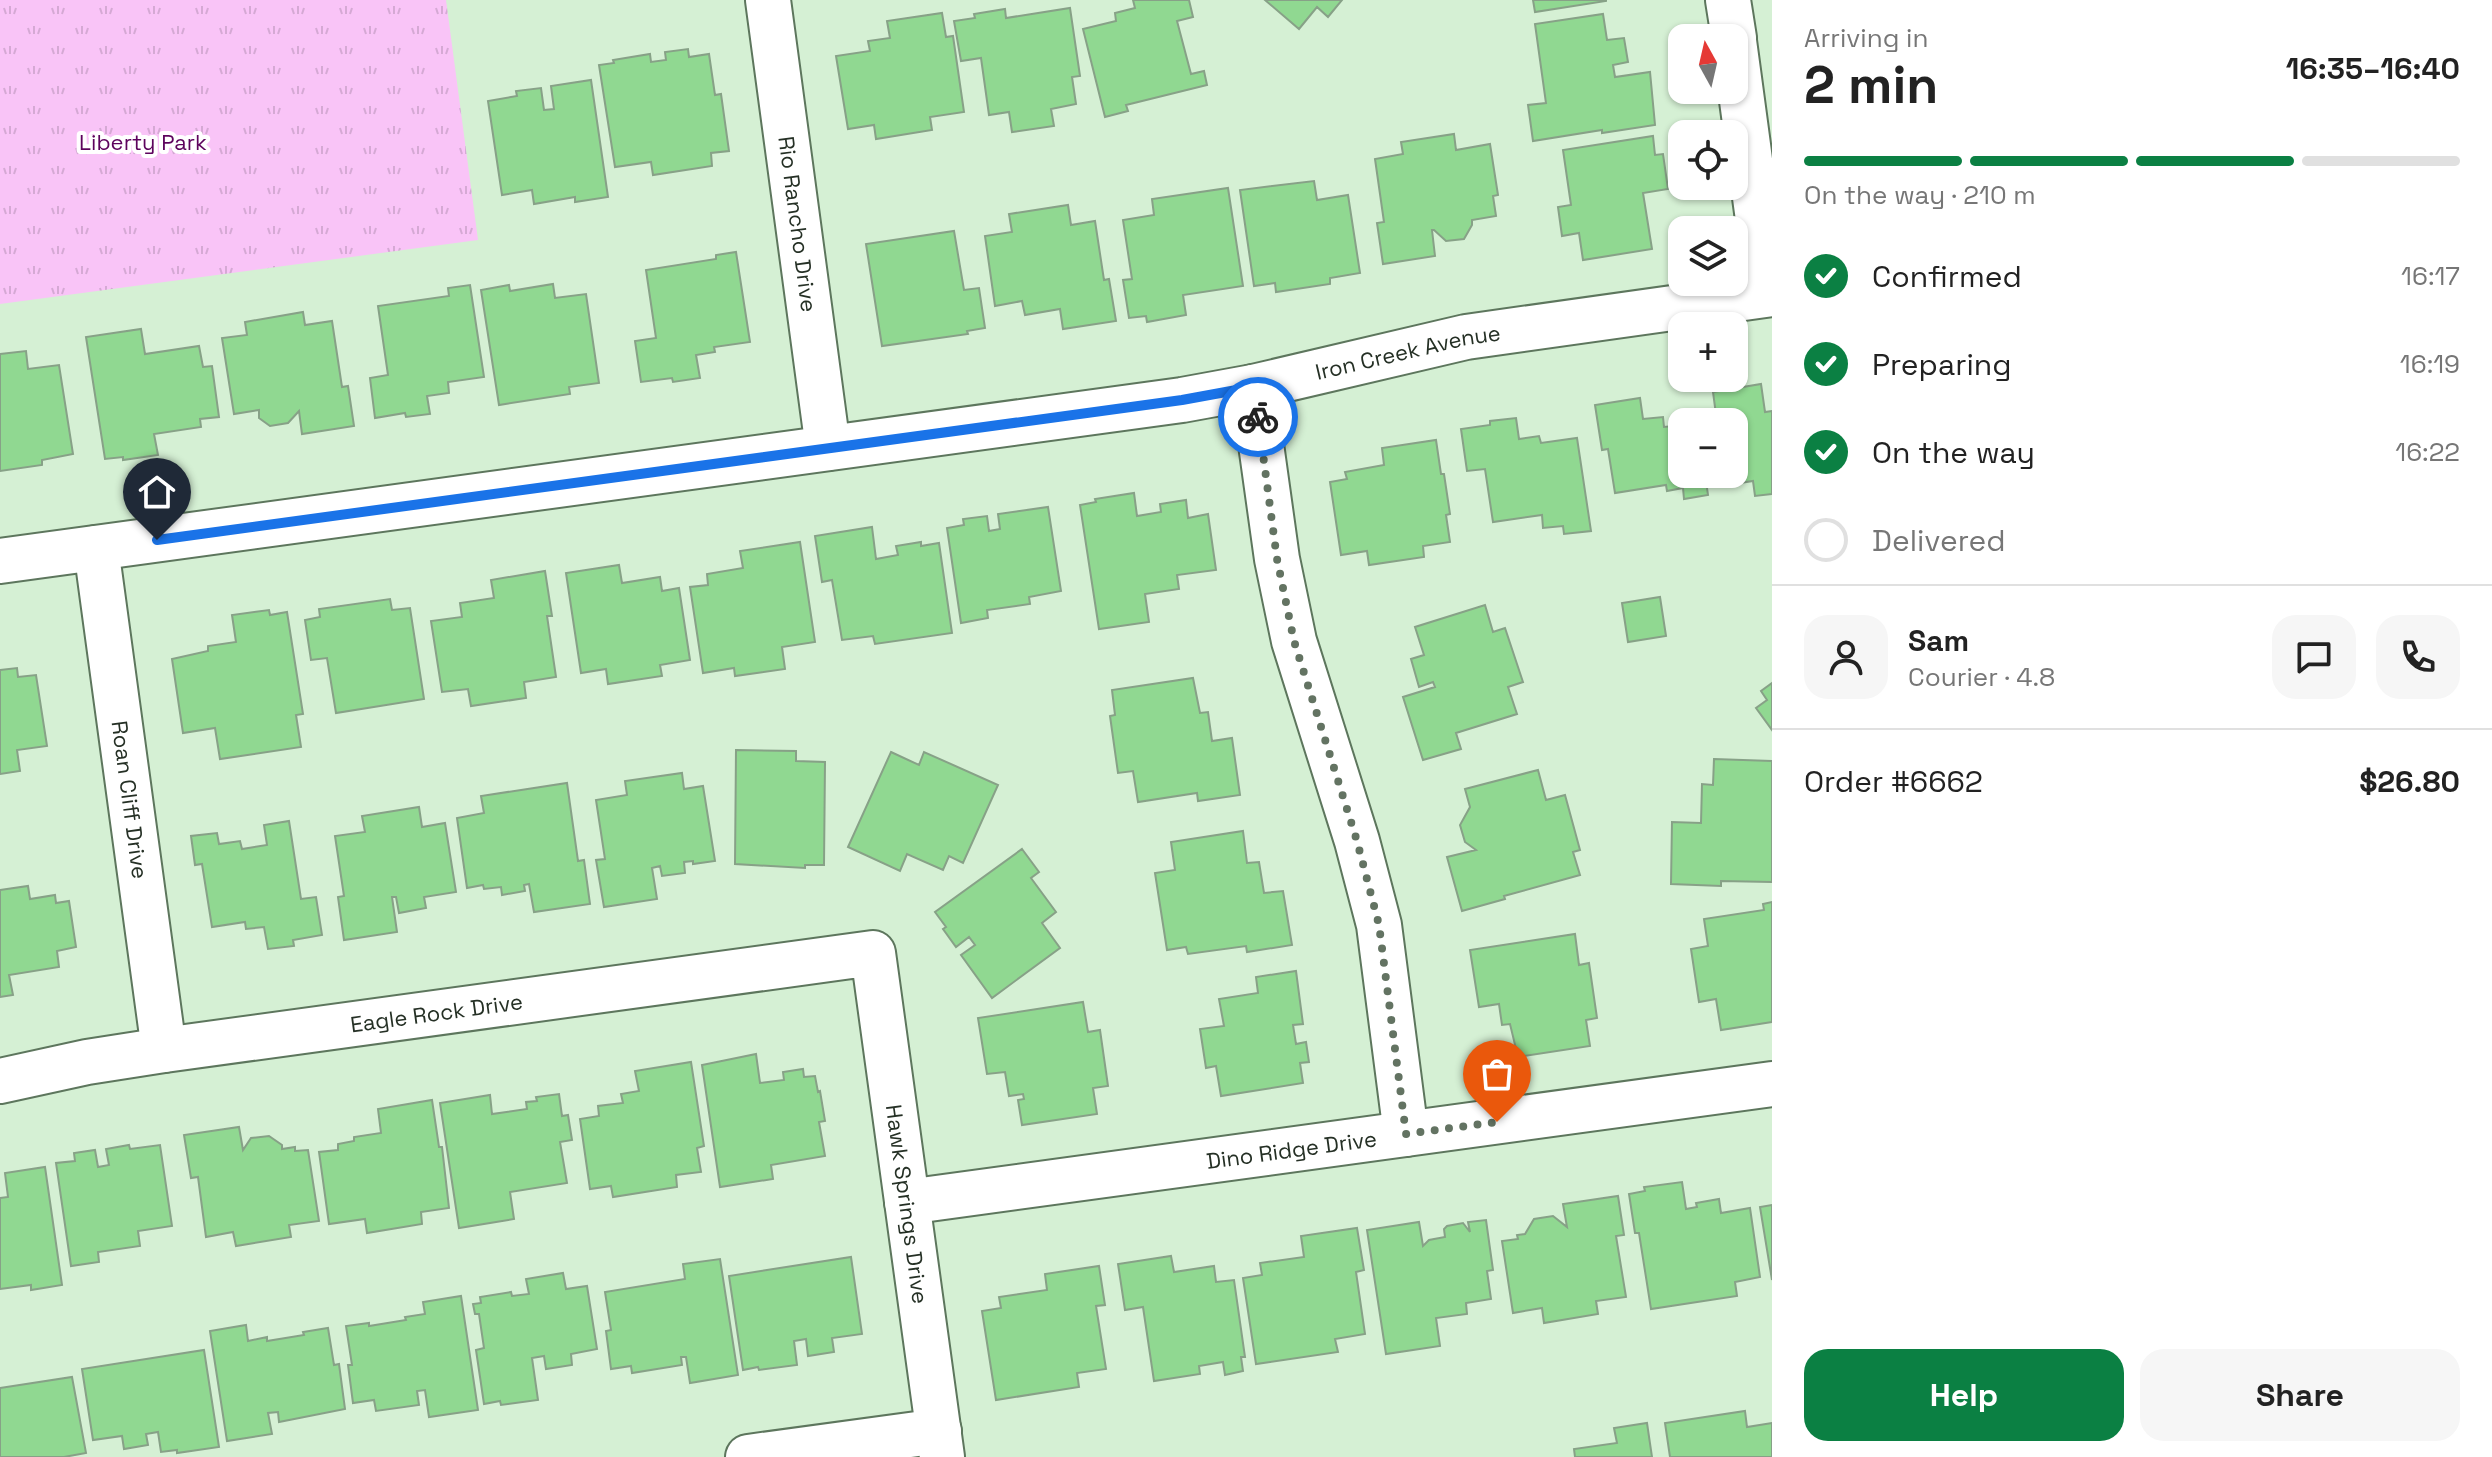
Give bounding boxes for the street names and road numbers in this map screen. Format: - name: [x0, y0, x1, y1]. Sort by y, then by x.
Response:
- street label: Rio Rancho Drive: [772, 134, 824, 314]
- street label: Iron Creek Avenue: [1312, 318, 1502, 386]
- street label: Roan Cliff Drive: [106, 719, 155, 881]
- street label: Eagle Rock Drive: [348, 987, 524, 1038]
- street label: Hawk Springs Drive: [880, 1103, 935, 1306]
- street label: Dino Ridge Drive: [1204, 1124, 1378, 1175]

